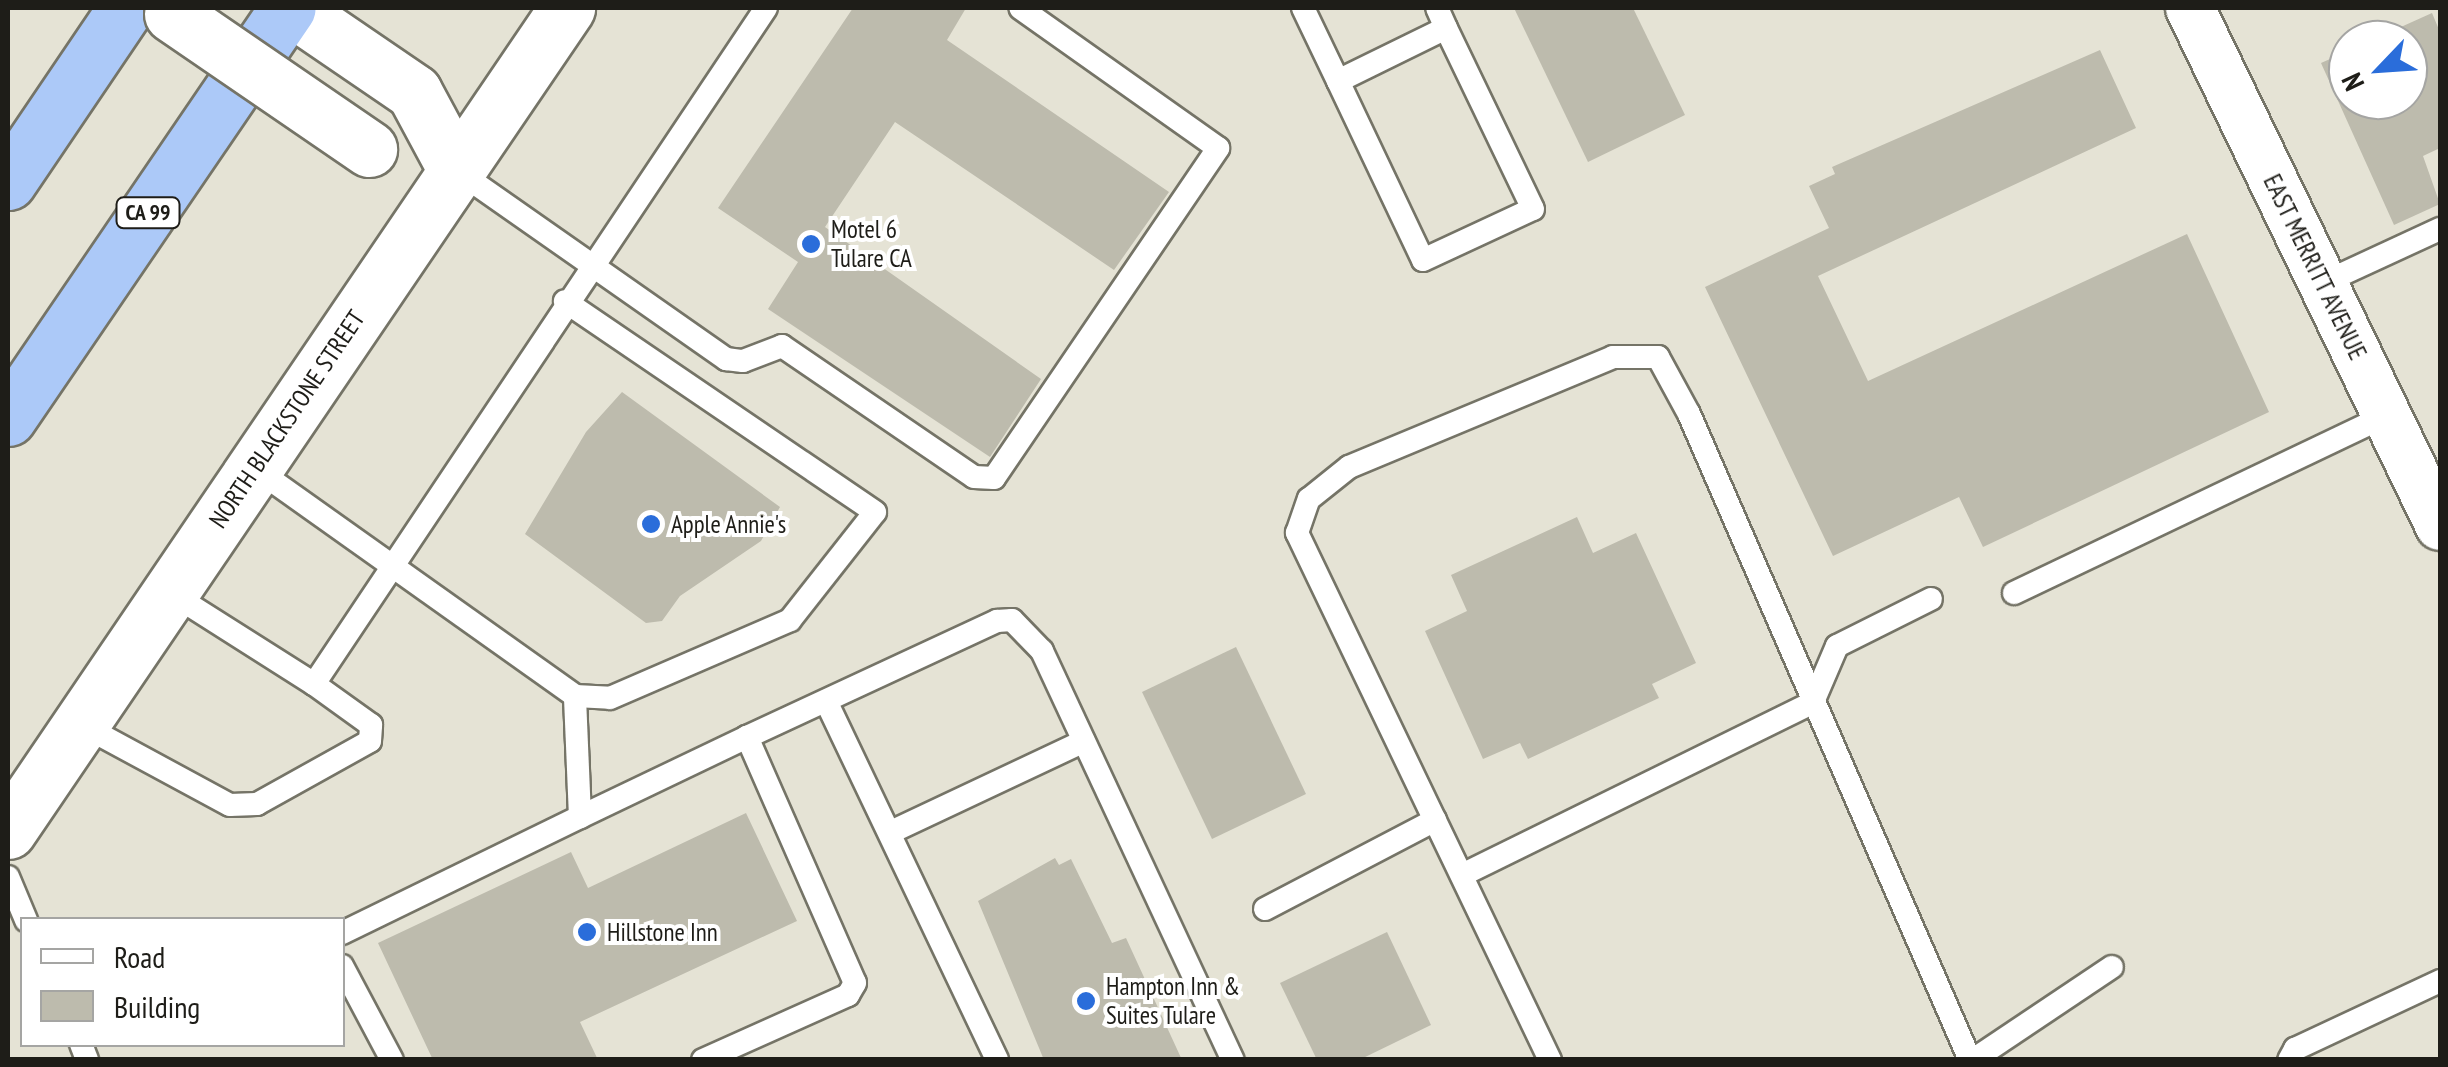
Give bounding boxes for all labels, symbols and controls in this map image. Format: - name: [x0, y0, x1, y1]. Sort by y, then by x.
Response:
- north arrow: [2328, 20, 2428, 120]
- text: N: [2332, 67, 2372, 97]
- street label: EAST MERRITT AVENUE: [2257, 168, 2373, 366]
- road number: CA 99: [113, 196, 183, 230]
- place label: Motel 6 Tulare CA: [831, 215, 912, 274]
- marker: Motel 6 Tulare CA: [800, 233, 822, 255]
- street label: NORTH BLACKSTONE STREET: [203, 305, 371, 533]
- place label: Apple Annie's: [671, 509, 787, 539]
- marker: Apple Annie's: [640, 513, 662, 535]
- legend: [20, 917, 345, 1047]
- place label: Hillstone Inn: [607, 917, 718, 947]
- marker: Hillstone Inn: [576, 921, 598, 943]
- text: Road: [114, 937, 165, 976]
- place label: Hampton Inn & Suites Tulare: [1106, 972, 1240, 1031]
- text: Building: [114, 987, 200, 1026]
- marker: Hampton Inn & Suites Tulare: [1075, 990, 1097, 1012]

